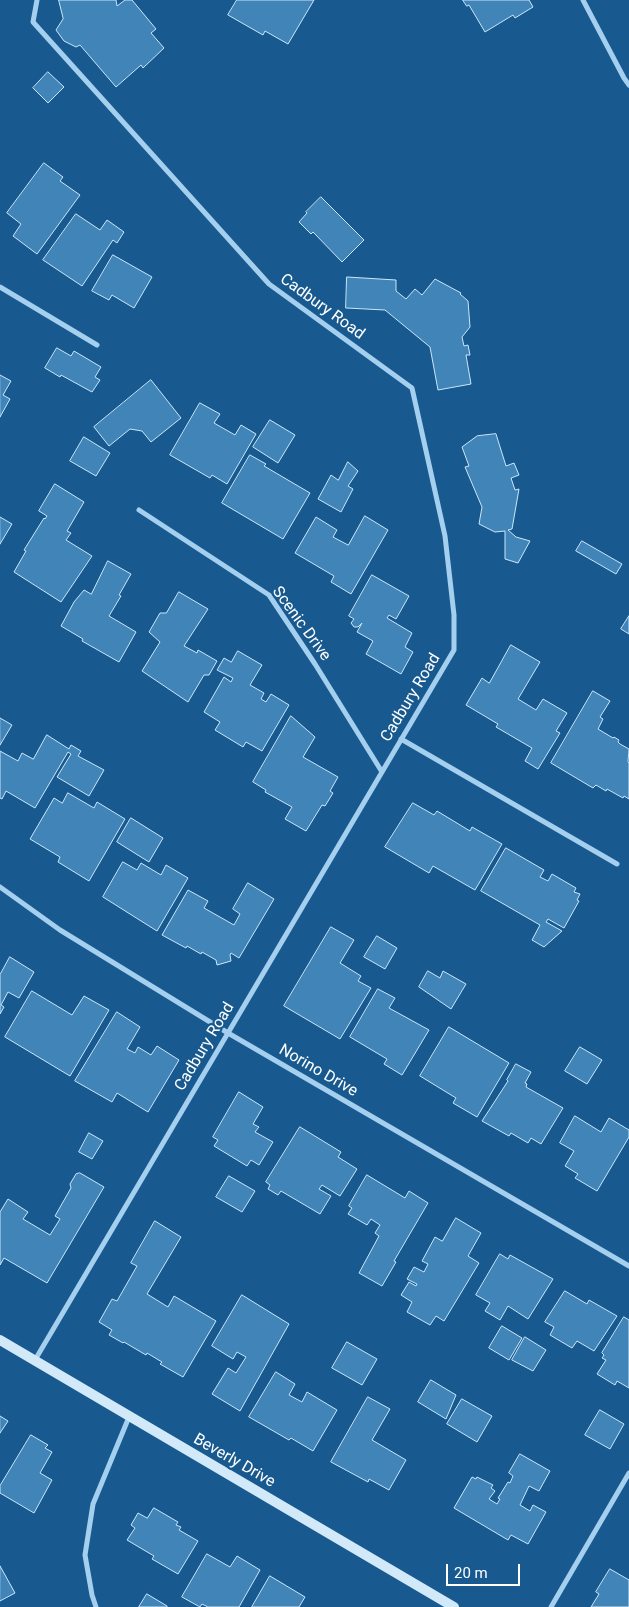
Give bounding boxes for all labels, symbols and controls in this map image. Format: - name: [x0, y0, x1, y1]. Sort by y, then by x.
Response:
- street label: Cadbury Road: [276, 270, 368, 344]
- street label: Scenic Drive: [268, 583, 334, 665]
- street label: Cadbury Road: [377, 650, 445, 746]
- street label: Cadbury Road: [171, 999, 239, 1095]
- street label: Norino Drive: [275, 1041, 361, 1101]
- street label: Beverly Drive: [190, 1430, 278, 1492]
- scale bar: [449, 1554, 523, 1586]
- text: 20 m: [454, 1564, 488, 1582]

